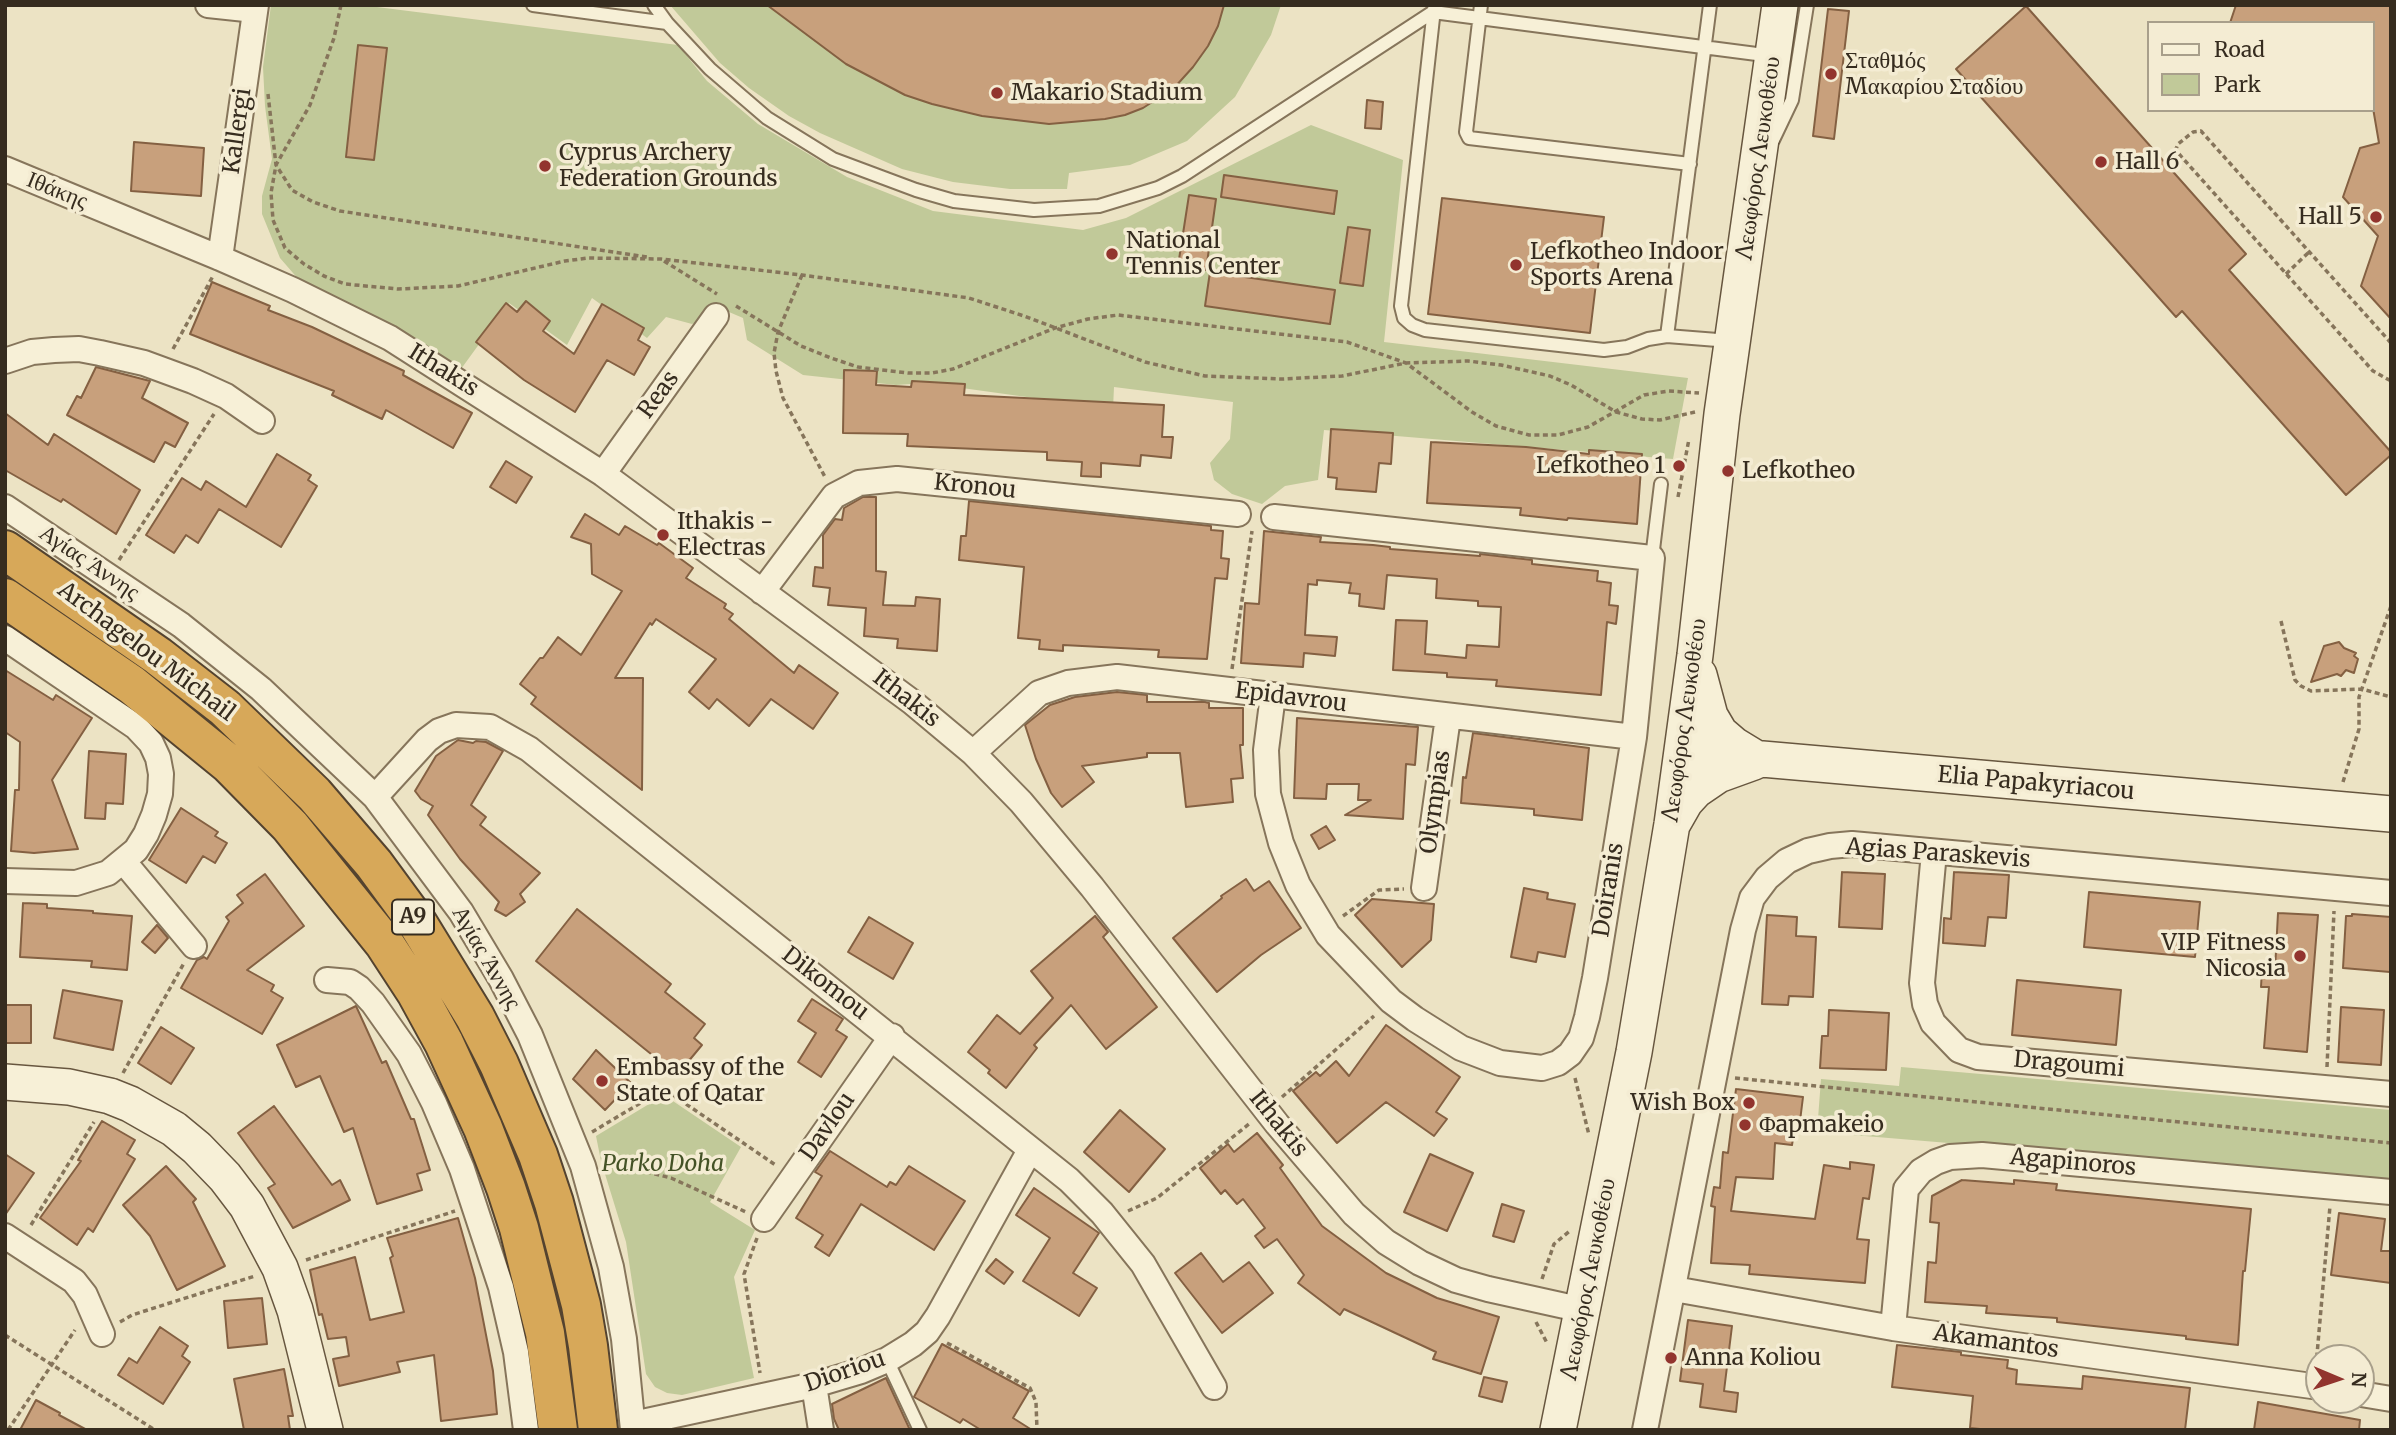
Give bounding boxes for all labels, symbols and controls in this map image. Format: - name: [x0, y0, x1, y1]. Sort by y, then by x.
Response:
- legend: [2148, 21, 2375, 112]
- text: Road: [2214, 36, 2265, 63]
- place label: Σταθμός Μακαρίου Σταδίου: [1845, 47, 2023, 101]
- street label: Λεωφόρος Λευκοθέου: [1731, 55, 1787, 261]
- marker: Σταθμός Μακαρίου Σταδίου: [1823, 66, 1839, 82]
- text: Park: [2214, 71, 2261, 98]
- place label: Makario Stadium: [1011, 79, 1203, 107]
- marker: Makario Stadium: [989, 85, 1005, 101]
- street label: Kallergi: [218, 86, 258, 176]
- place label: Cyprus Archery Federation Grounds: [559, 139, 778, 193]
- place label: Hall 6: [2115, 148, 2179, 176]
- marker: Hall 6: [2093, 154, 2109, 170]
- marker: Cyprus Archery Federation Grounds: [537, 158, 553, 174]
- street label: Ιθάκης: [22, 166, 92, 216]
- place label: Hall 5: [2298, 203, 2362, 231]
- marker: Hall 5: [2368, 209, 2384, 225]
- place label: National Tennis Center: [1126, 227, 1280, 281]
- place label: Lefkotheo Indoor Sports Arena: [1530, 238, 1724, 292]
- marker: National Tennis Center: [1104, 246, 1120, 262]
- marker: Lefkotheo Indoor Sports Arena: [1508, 257, 1524, 273]
- street label: Ithakis: [403, 339, 483, 403]
- street label: Reas: [633, 366, 685, 424]
- place label: Lefkotheo 1: [1536, 452, 1665, 480]
- place label: Lefkotheo: [1742, 457, 1855, 485]
- marker: Lefkotheo 1: [1671, 458, 1687, 474]
- marker: Lefkotheo: [1720, 463, 1736, 479]
- street label: Kronou: [932, 469, 1018, 505]
- place label: Ithakis - Electras: [677, 508, 773, 562]
- street label: Αγίας Άννης: [34, 519, 144, 607]
- marker: Ithakis - Electras: [655, 527, 671, 543]
- street label: Archagelou Michail: [52, 576, 240, 728]
- street label: Λεωφόρος Λευκοθέου: [1657, 617, 1713, 823]
- street label: Ithakis: [867, 664, 945, 734]
- street label: Epidavrou: [1233, 677, 1349, 719]
- street label: Olympias: [1415, 749, 1457, 855]
- street label: Elia Papakyriacou: [1936, 762, 2136, 806]
- street label: Agias Paraskevis: [1845, 834, 2031, 874]
- street label: Doiranis: [1588, 841, 1630, 939]
- road number: A9: [392, 900, 434, 934]
- street label: Αγίας Άννης: [445, 901, 527, 1015]
- place label: VIP Fitness Nicosia: [2162, 929, 2286, 983]
- street label: Dikomou: [776, 941, 874, 1027]
- marker: VIP Fitness Nicosia: [2292, 948, 2308, 964]
- street label: Dragoumi: [2012, 1046, 2126, 1084]
- place label: Embassy of the State of Qatar: [616, 1054, 784, 1108]
- marker: Embassy of the State of Qatar: [594, 1073, 610, 1089]
- street label: Ithakis: [1243, 1085, 1313, 1163]
- street label: Davlou: [795, 1088, 861, 1166]
- place label: Wish Box: [1630, 1089, 1735, 1117]
- marker: Wish Box: [1741, 1095, 1757, 1111]
- place label: Φapmakeio: [1759, 1111, 1884, 1139]
- marker: Φapmakeio: [1737, 1117, 1753, 1133]
- street label: Agapinoros: [2009, 1144, 2137, 1182]
- park label: Parko Doha: [602, 1150, 724, 1178]
- street label: Λεωφόρος Λευκοθέου: [1556, 1176, 1622, 1382]
- street label: Akamantos: [1931, 1320, 2061, 1364]
- place label: Anna Koliou: [1685, 1344, 1821, 1372]
- north arrow: [2305, 1344, 2375, 1414]
- street label: Dioriou: [801, 1345, 889, 1399]
- marker: Anna Koliou: [1663, 1350, 1679, 1366]
- text: N: [2347, 1372, 2371, 1388]

